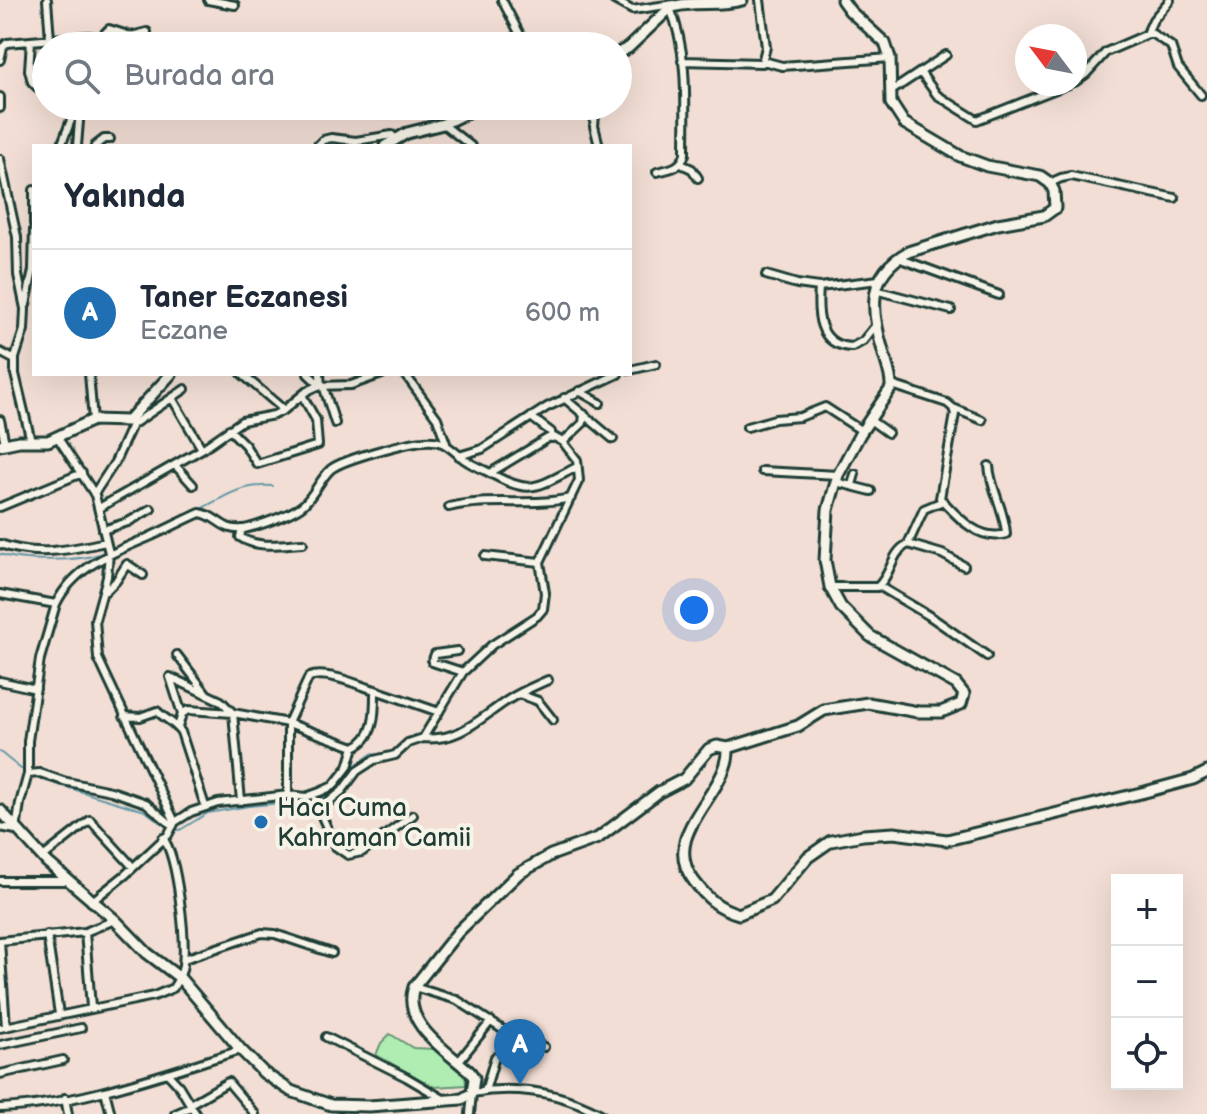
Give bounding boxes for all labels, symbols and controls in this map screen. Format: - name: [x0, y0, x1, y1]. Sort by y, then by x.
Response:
- north arrow: [1015, 24, 1087, 96]
- search box: [32, 32, 632, 120]
- icon: search: [60, 54, 104, 98]
- text: Burada ara: [124, 58, 275, 94]
- text: Yakında: [64, 176, 186, 217]
- text: Taner Eczanesi: [140, 280, 348, 316]
- text: A: [82, 298, 98, 329]
- text: 600 m: [525, 298, 600, 329]
- text: Eczane: [140, 316, 228, 347]
- your location: [674, 590, 714, 630]
- place label: Hacı Cuma Kahraman Camii: [277, 793, 471, 854]
- marker: Hacı Cuma Kahraman Camii: [252, 813, 270, 831]
- map controls: [1111, 874, 1183, 1090]
- button: +: [1111, 874, 1183, 946]
- button: −: [1111, 946, 1183, 1018]
- button: locate: [1111, 1018, 1183, 1090]
- pin: A: [494, 1019, 546, 1085]

